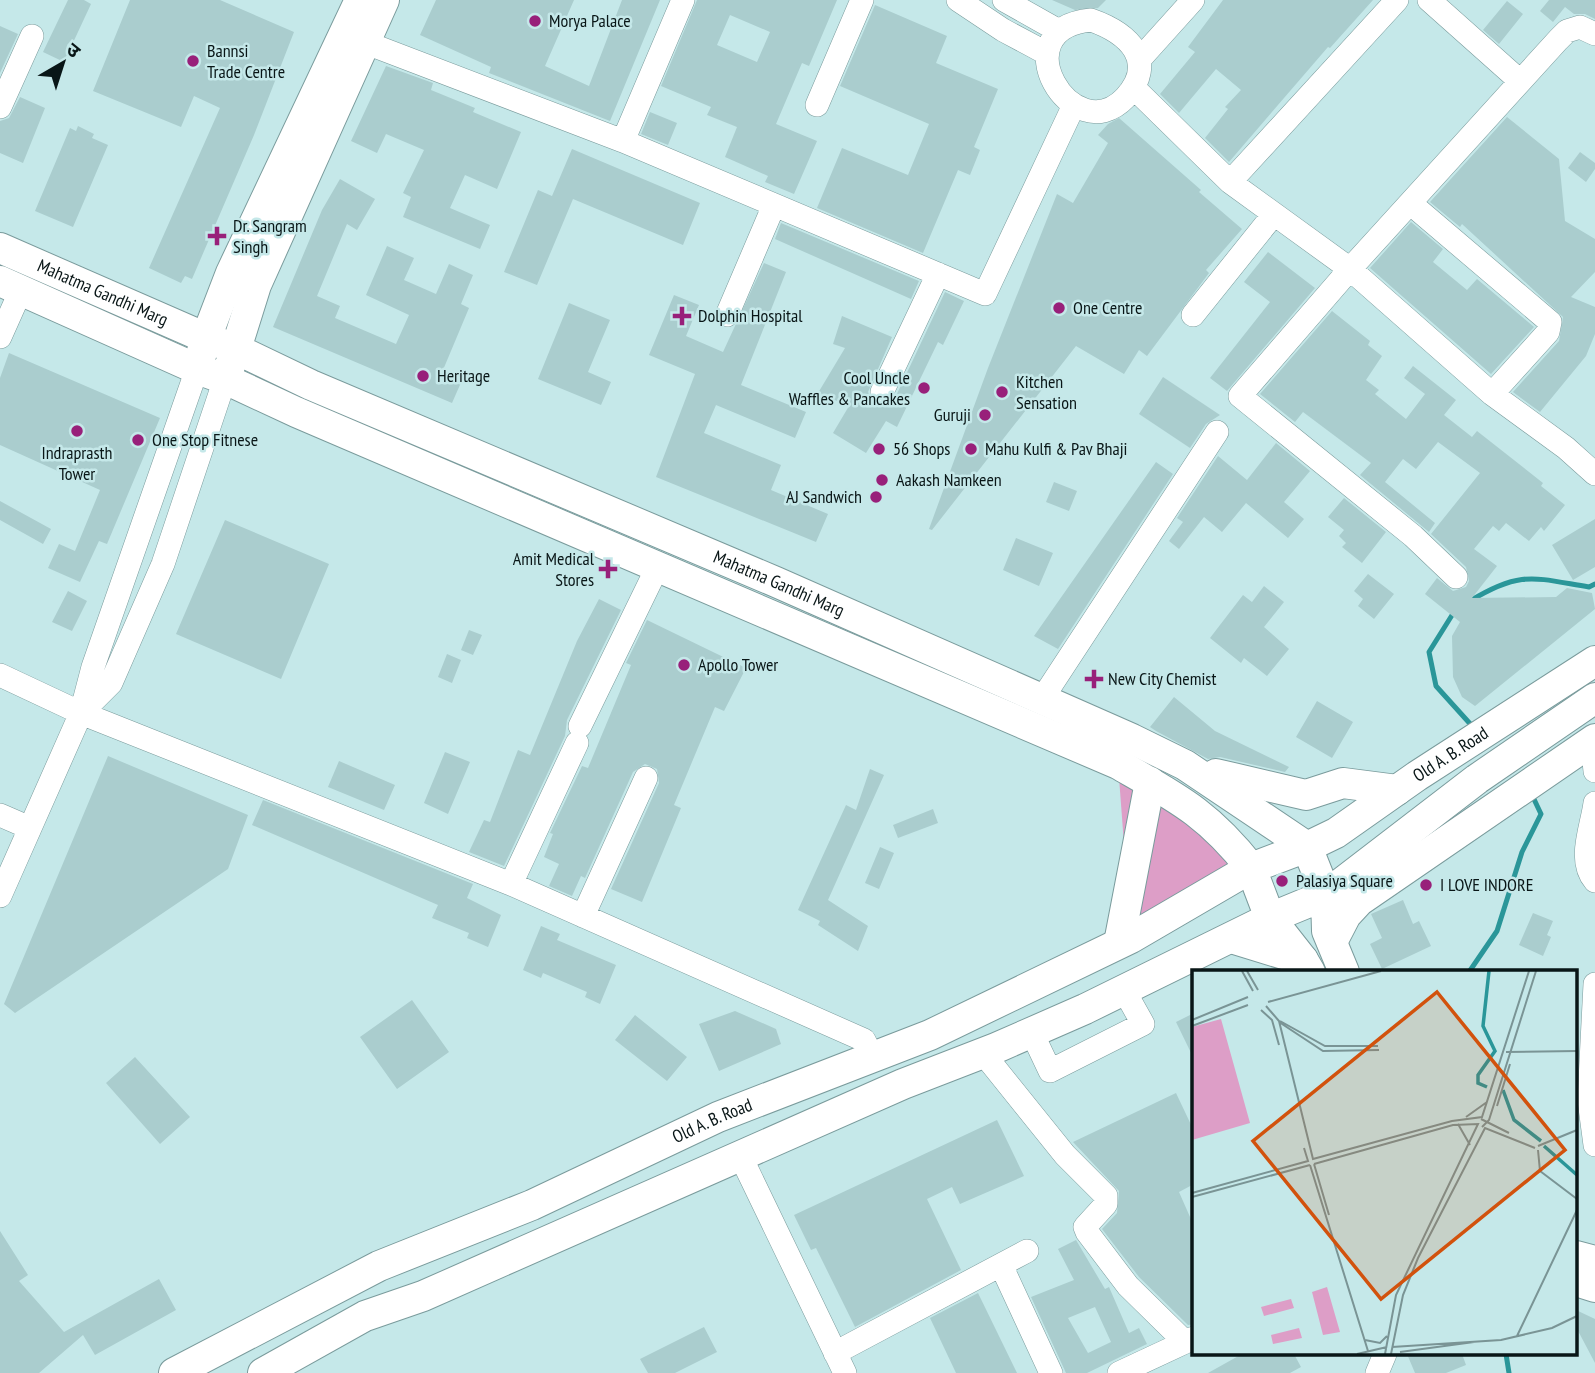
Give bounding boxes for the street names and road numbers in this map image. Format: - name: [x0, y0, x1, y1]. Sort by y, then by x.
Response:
- street label: Mahatma Gandhi Marg: [34, 254, 172, 331]
- street label: Mahatma Gandhi Marg: [710, 545, 848, 622]
- street label: Old A. B. Road: [1408, 721, 1492, 787]
- street label: Old A. B. Road: [668, 1093, 755, 1148]

